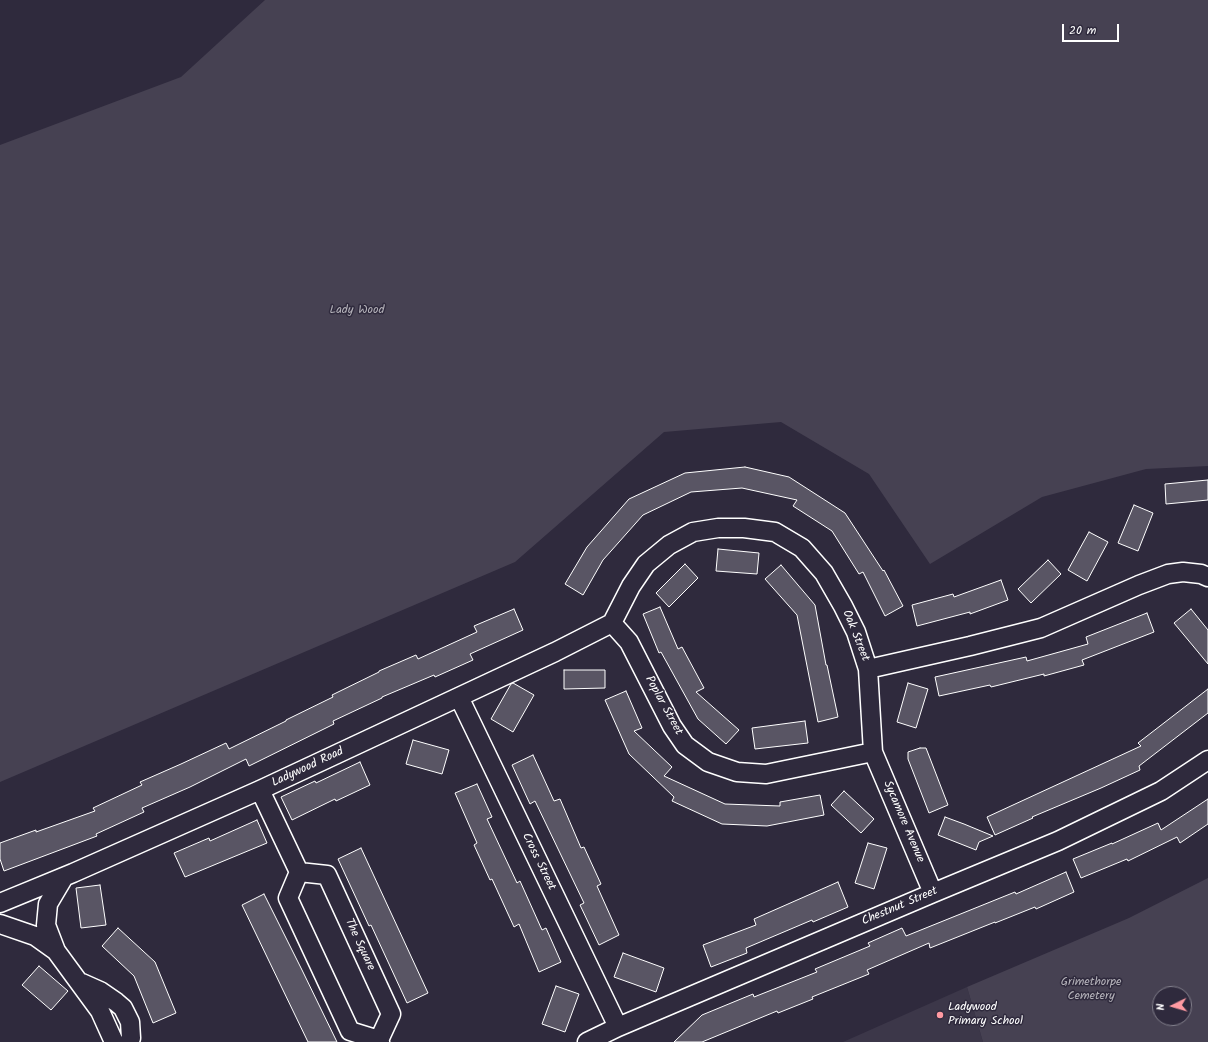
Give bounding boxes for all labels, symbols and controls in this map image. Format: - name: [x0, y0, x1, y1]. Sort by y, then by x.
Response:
- scale bar: [1064, 16, 1121, 42]
- text: 20 m: [1069, 21, 1096, 40]
- park label: Lady Wood: [330, 304, 384, 318]
- street label: Oak Street: [838, 608, 872, 664]
- street label: Poplar Street: [641, 674, 685, 738]
- street label: Ladywood Road: [270, 745, 346, 791]
- street label: Sycamore Avenue: [879, 779, 927, 865]
- street label: Cross Street: [518, 831, 558, 893]
- street label: Chestnut Street: [860, 885, 940, 929]
- street label: The Square: [341, 917, 377, 973]
- park label: Grimethorpe Cemetery: [1061, 976, 1121, 1004]
- north arrow: [1152, 986, 1192, 1026]
- place label: Ladywood Primary School: [948, 1001, 1023, 1029]
- text: N: [1152, 1003, 1170, 1011]
- marker: Ladywood Primary School: [935, 1010, 945, 1020]

